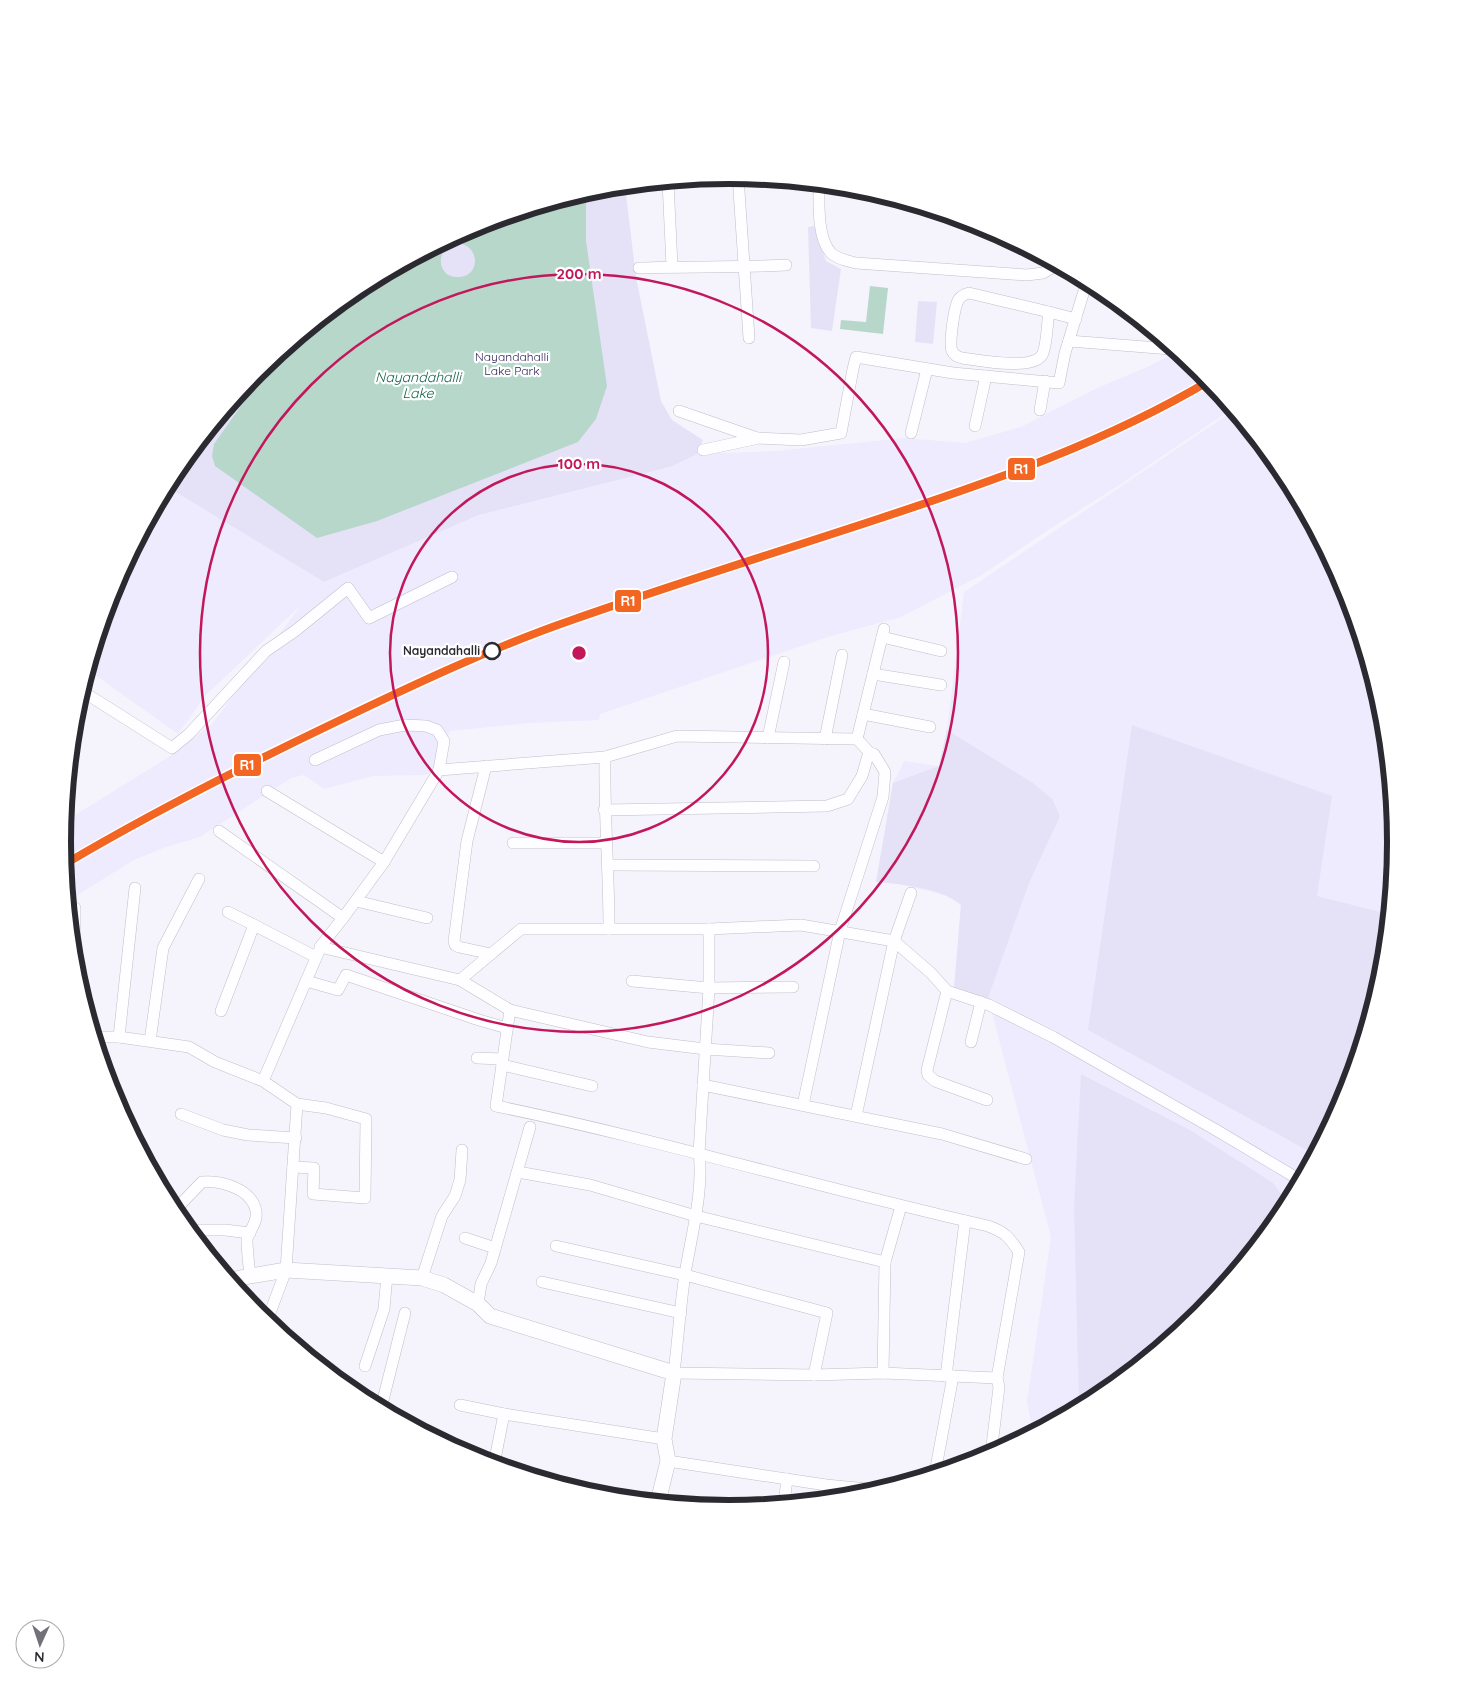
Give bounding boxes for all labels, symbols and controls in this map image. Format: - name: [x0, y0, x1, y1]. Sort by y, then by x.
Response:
- text: 200 m: [557, 264, 602, 283]
- park label: Nayandahalli Lake Park: [475, 349, 549, 378]
- water label: Nayandahalli Lake: [375, 368, 463, 402]
- text: 100 m: [558, 454, 600, 473]
- line badge: R1: [1007, 457, 1036, 481]
- text: R1: [1013, 460, 1029, 478]
- line badge: R1: [614, 589, 642, 613]
- text: R1: [620, 592, 636, 610]
- marker: Nayandahalli: [483, 642, 501, 660]
- place label: Nayandahalli: [403, 643, 480, 658]
- centre of rings: [570, 644, 588, 662]
- line badge: R1: [233, 753, 262, 777]
- text: R1: [239, 756, 255, 774]
- north arrow: [15, 1619, 65, 1669]
- text: N: [34, 1648, 45, 1666]

